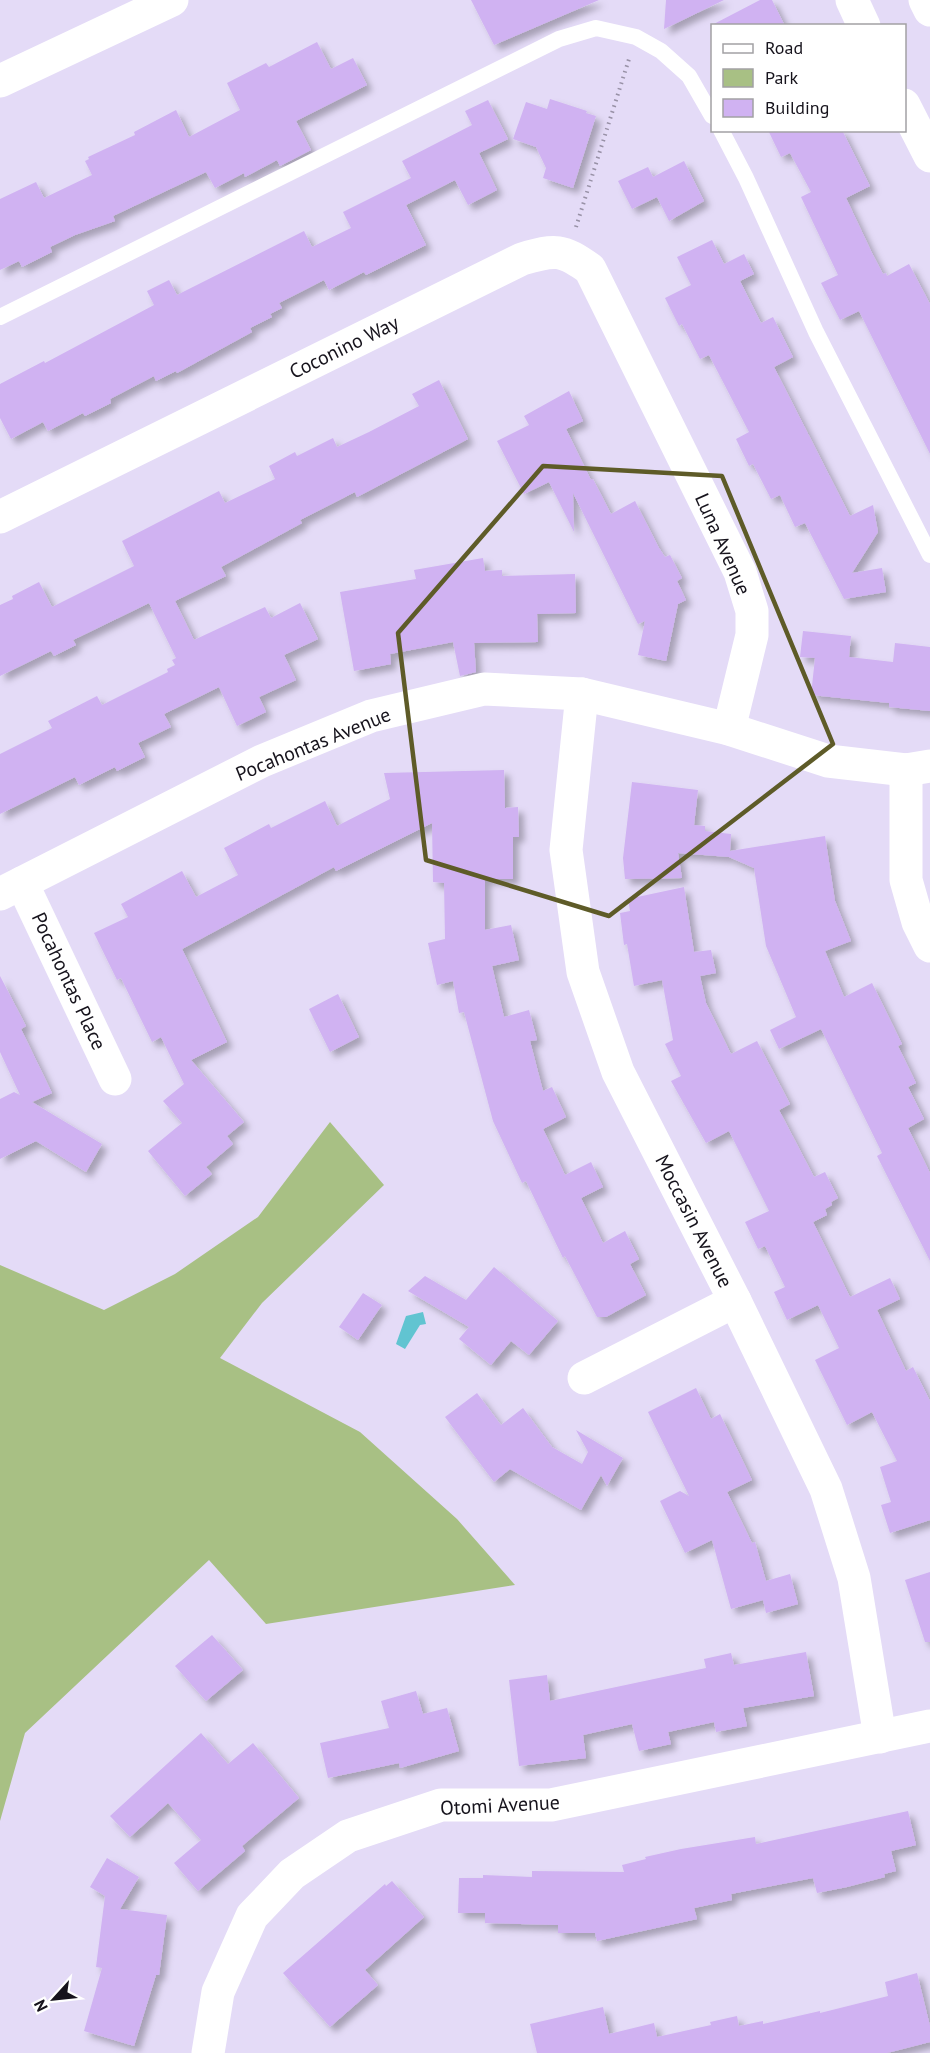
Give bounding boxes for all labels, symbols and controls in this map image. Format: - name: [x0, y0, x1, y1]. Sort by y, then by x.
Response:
- legend: [711, 24, 906, 132]
- text: Road: [765, 36, 803, 59]
- text: Park: [765, 66, 798, 89]
- text: Building: [765, 96, 829, 119]
- street label: Coconino Way: [285, 309, 404, 385]
- street label: Luna Avenue: [689, 489, 757, 599]
- street label: Pocahontas Avenue: [232, 701, 394, 787]
- street label: Pocahontas Place: [26, 908, 112, 1054]
- street label: Moccasin Avenue: [649, 1150, 739, 1292]
- street label: Otomi Avenue: [440, 1789, 560, 1821]
- north arrow: [24, 1969, 84, 2029]
- text: N: [29, 1997, 52, 2015]

